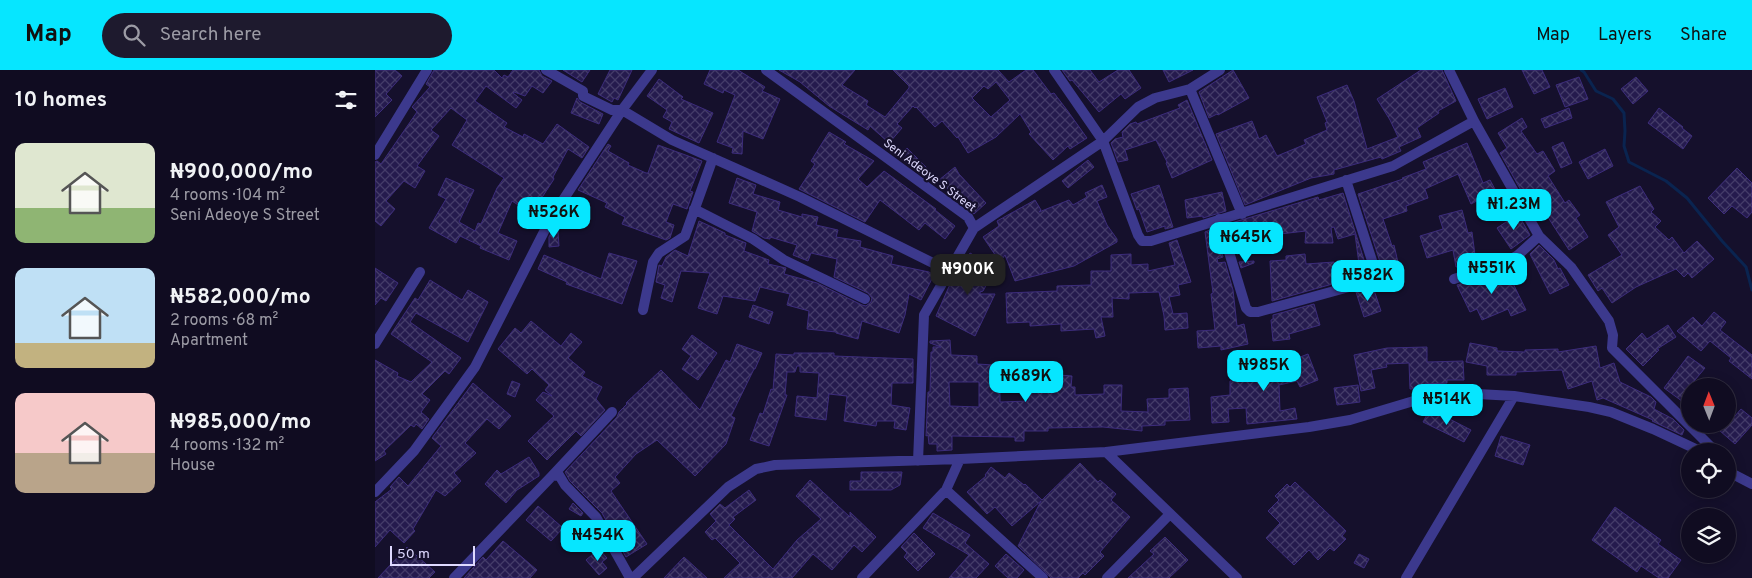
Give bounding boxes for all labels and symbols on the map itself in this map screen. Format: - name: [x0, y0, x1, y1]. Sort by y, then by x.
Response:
- street label: Seni Adeoye S Street: [880, 136, 979, 216]
- pin: ₦1.23M: [1473, 189, 1555, 231]
- pin: ₦526K: [519, 196, 589, 239]
- pin: ₦645K: [1211, 222, 1281, 264]
- pin: ₦551K: [1457, 252, 1527, 295]
- pin: ₦900K: [933, 254, 1003, 296]
- pin: ₦582K: [1333, 260, 1403, 302]
- pin: ₦985K: [1229, 350, 1299, 392]
- pin: ₦689K: [991, 360, 1061, 403]
- north arrow: [1681, 378, 1736, 432]
- pin: ₦514K: [1412, 384, 1482, 426]
- pin: ₦454K: [563, 520, 633, 562]
- scale bar: [390, 543, 475, 566]

